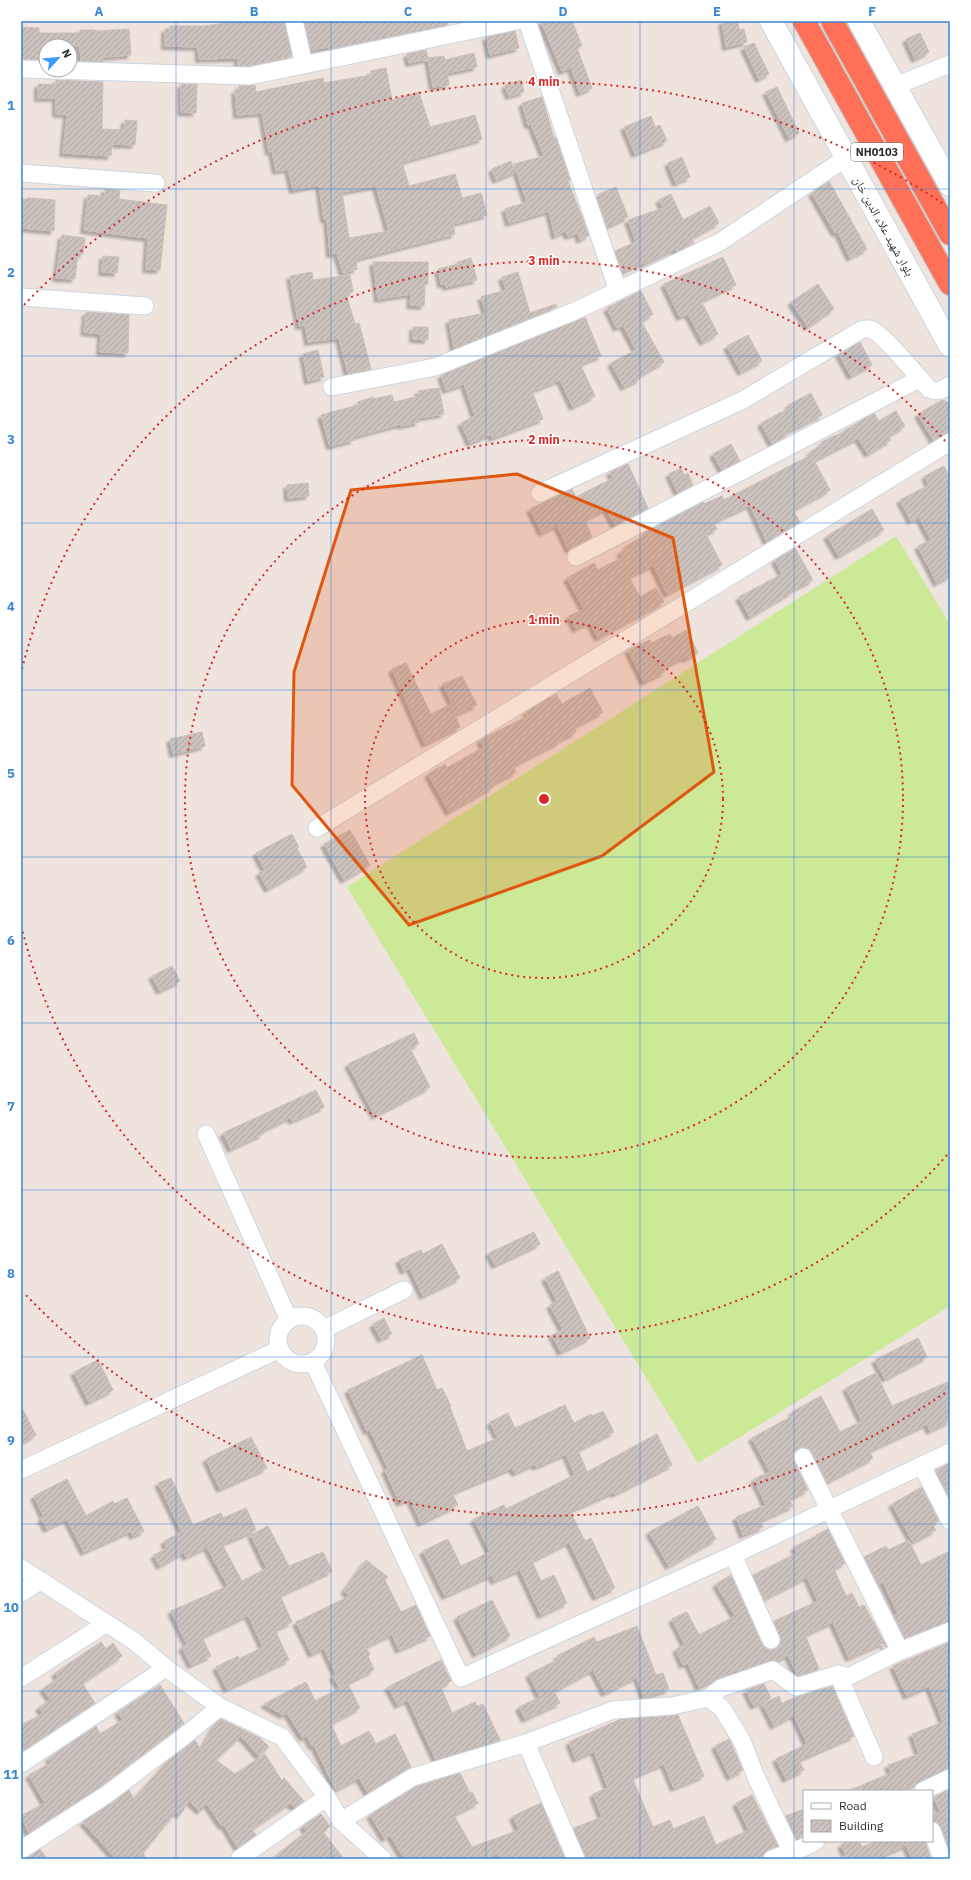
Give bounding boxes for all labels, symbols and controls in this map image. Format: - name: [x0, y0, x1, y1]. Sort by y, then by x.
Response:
- text: A: [95, 3, 104, 20]
- text: B: [250, 3, 259, 20]
- text: C: [404, 3, 413, 20]
- text: D: [558, 3, 568, 20]
- text: E: [713, 3, 721, 20]
- text: F: [868, 3, 876, 20]
- north arrow: [38, 38, 78, 78]
- text: N: [59, 47, 75, 60]
- text: 4 min: [528, 74, 560, 89]
- text: 1: [7, 97, 15, 114]
- road number: NH0103: [851, 143, 903, 161]
- street label: بلوار شهید علاء الدین خان: [850, 174, 918, 279]
- text: 3 min: [528, 253, 560, 268]
- text: 2: [7, 264, 15, 281]
- text: 3: [7, 431, 15, 448]
- text: 2 min: [528, 432, 560, 447]
- text: 4: [7, 598, 15, 615]
- text: 1 min: [528, 612, 560, 627]
- text: 5: [7, 765, 15, 782]
- centre of rings: [537, 792, 551, 806]
- text: 6: [7, 932, 15, 949]
- text: 7: [7, 1098, 15, 1115]
- text: 8: [7, 1265, 15, 1282]
- text: 9: [7, 1432, 15, 1449]
- text: 10: [3, 1599, 19, 1616]
- text: 11: [3, 1766, 19, 1783]
- legend: [803, 1790, 933, 1842]
- text: Road: [839, 1798, 867, 1813]
- text: Building: [839, 1818, 884, 1833]

